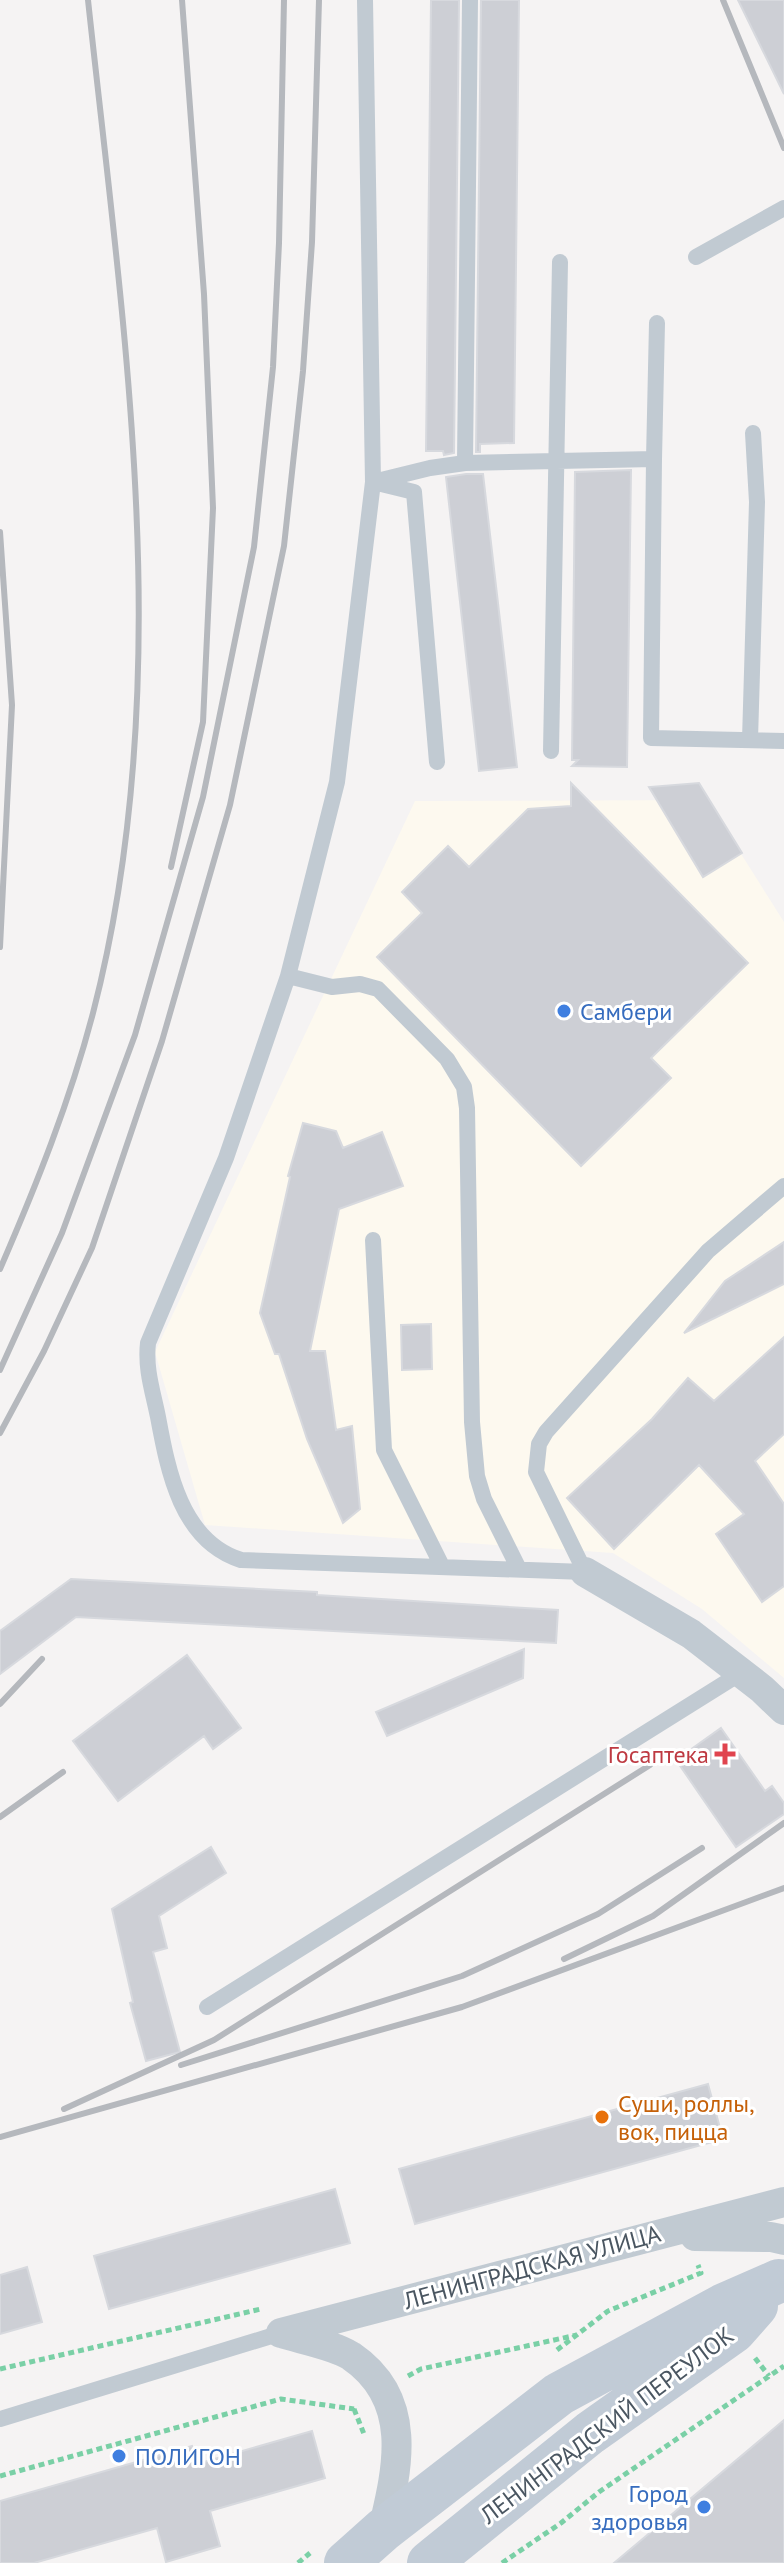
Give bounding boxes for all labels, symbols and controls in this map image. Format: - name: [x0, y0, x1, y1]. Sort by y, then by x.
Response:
- place label: Самбери: [580, 996, 672, 1027]
- marker: Самбери: [555, 1002, 573, 1020]
- place label: Госаптека: [608, 1739, 709, 1770]
- marker: Госаптека: [716, 1745, 734, 1763]
- place label: Суши, роллы, вок, пицца: [618, 2088, 755, 2147]
- marker: Суши, роллы, вок, пицца: [593, 2108, 611, 2126]
- street label: ЛЕНИНГРАДСКАЯ УЛИЦА: [399, 2218, 664, 2316]
- street label: ЛЕНИНГРАДСКИЙ ПЕРЕУЛОК: [473, 2320, 740, 2531]
- place label: ПОЛИГОН: [135, 2441, 241, 2472]
- marker: ПОЛИГОН: [110, 2447, 128, 2465]
- place label: Город здоровья: [591, 2478, 688, 2537]
- marker: Город здоровья: [695, 2498, 713, 2516]

